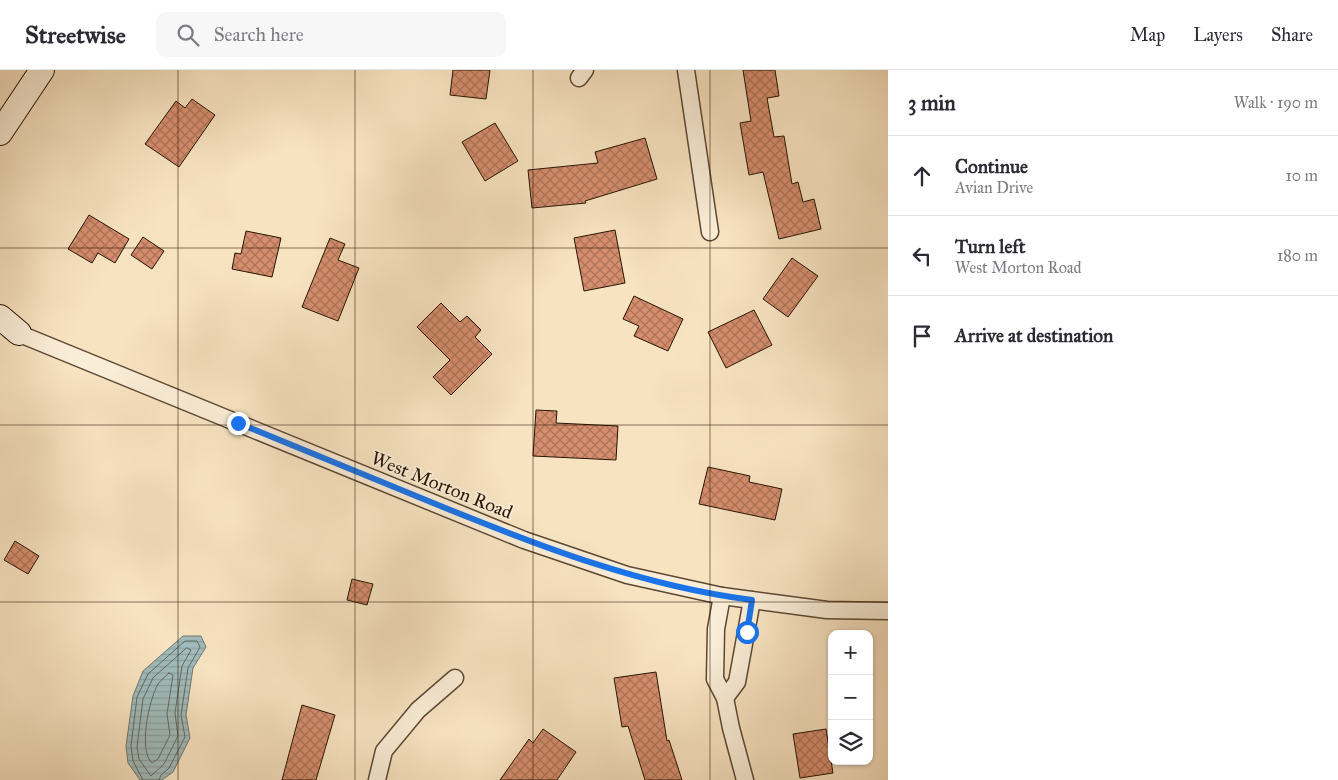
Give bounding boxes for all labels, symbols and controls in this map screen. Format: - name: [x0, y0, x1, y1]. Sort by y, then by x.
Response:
- search box: [156, 12, 506, 57]
- text: Streetwise: [25, 20, 126, 50]
- icon: search: [174, 21, 202, 49]
- text: Search here: [214, 23, 304, 46]
- text: Map: [1130, 24, 1165, 46]
- text: Layers: [1193, 24, 1243, 46]
- text: Share: [1271, 24, 1313, 46]
- text: 3 min: [908, 90, 956, 116]
- text: Walk · 190 m: [1234, 93, 1318, 112]
- text: Continue: [955, 155, 1028, 178]
- icon: ahead: [908, 162, 936, 190]
- text: 10 m: [1286, 166, 1318, 185]
- text: Avian Drive: [955, 178, 1033, 197]
- text: Turn left: [955, 235, 1025, 258]
- icon: left: [908, 242, 936, 270]
- text: 180 m: [1277, 246, 1318, 265]
- text: West Morton Road: [955, 258, 1082, 277]
- icon: arrive: [908, 322, 936, 350]
- text: Arrive at destination: [955, 324, 1113, 347]
- route end: [227, 412, 250, 435]
- street label: West Morton Road: [368, 446, 516, 524]
- route start: [736, 621, 759, 644]
- map controls: [828, 630, 873, 765]
- button: +: [828, 630, 873, 675]
- button: −: [828, 675, 873, 720]
- button: layers: [828, 720, 873, 765]

